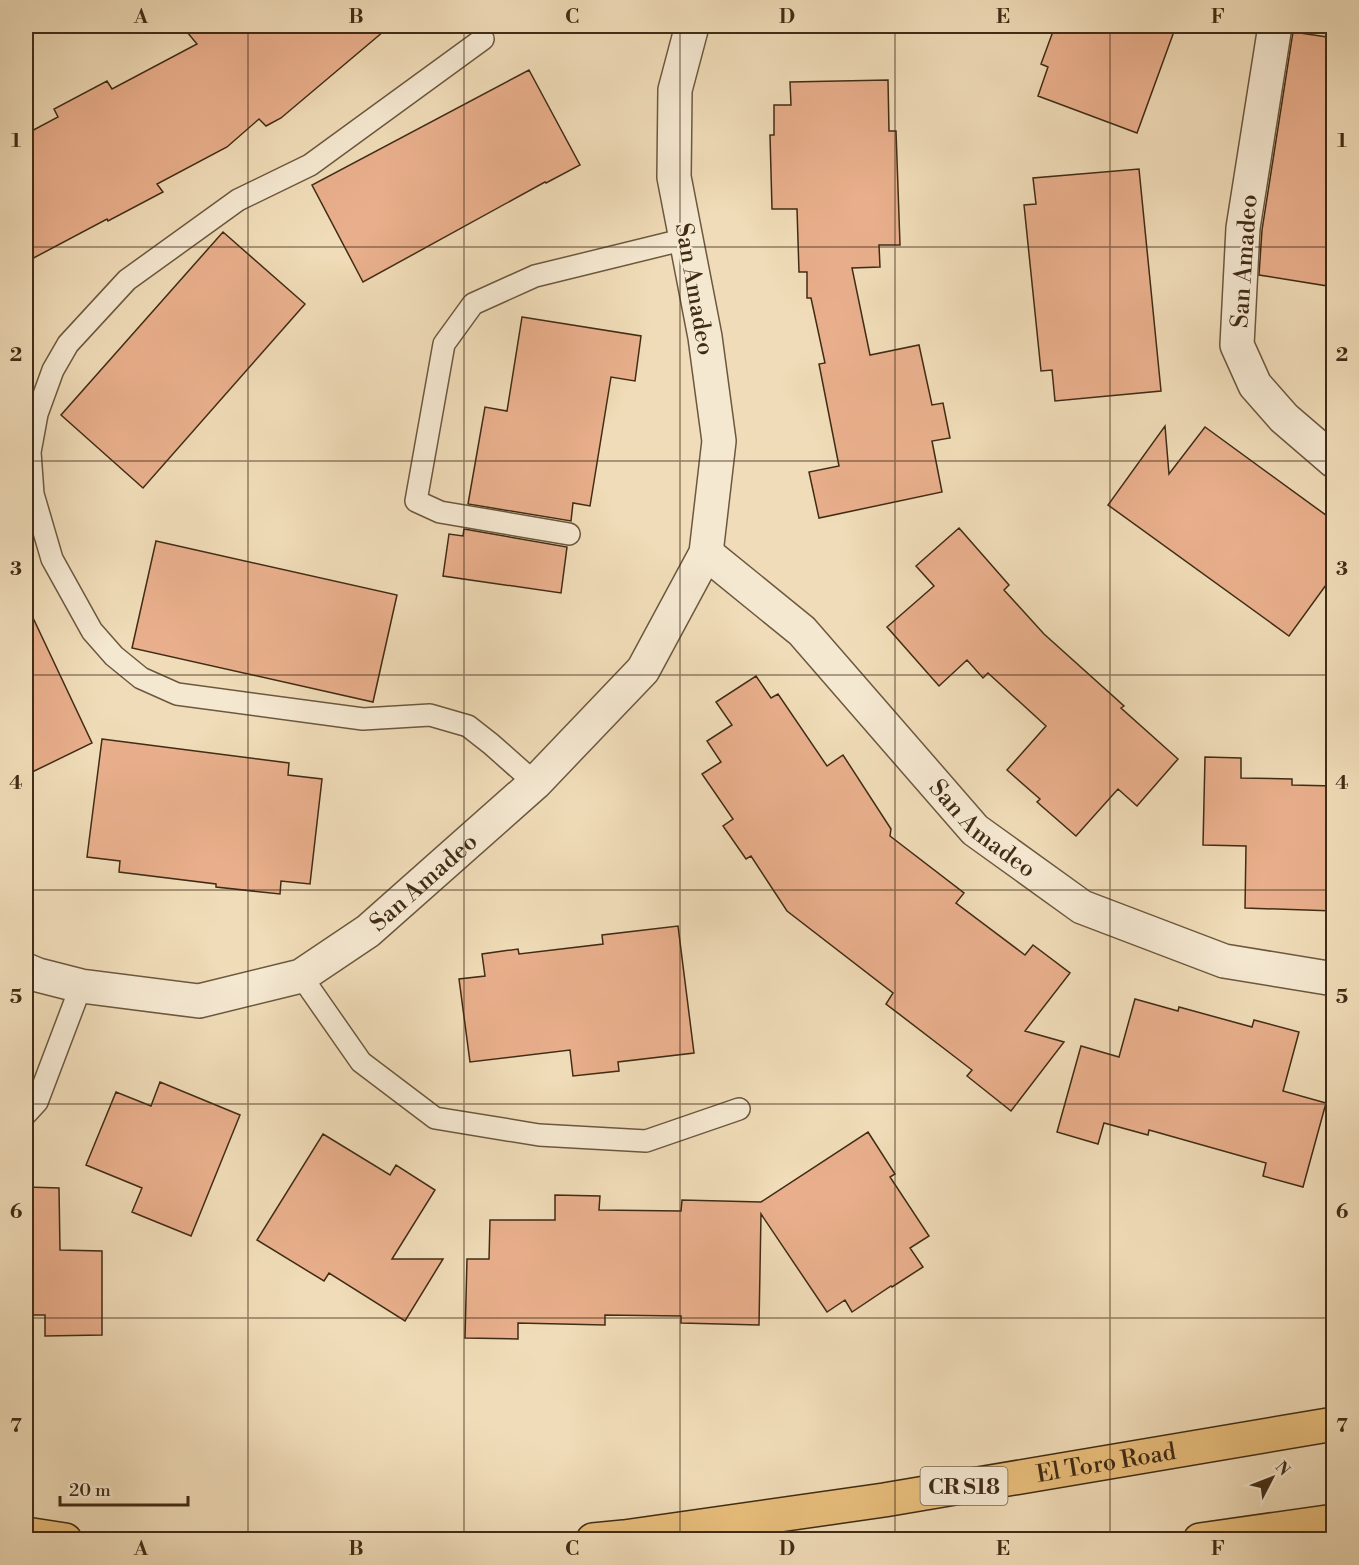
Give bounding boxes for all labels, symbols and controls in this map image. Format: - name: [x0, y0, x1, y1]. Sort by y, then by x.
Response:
- text: A: [133, 5, 149, 30]
- text: B: [348, 5, 364, 30]
- text: C: [565, 5, 579, 30]
- text: D: [779, 5, 795, 30]
- text: E: [996, 5, 1010, 30]
- text: F: [1211, 5, 1225, 30]
- text: 1: [11, 129, 21, 154]
- text: 1: [1337, 129, 1347, 154]
- street label: San Amadeo: [1225, 193, 1265, 329]
- street label: San Amadeo: [668, 221, 720, 358]
- text: 2: [10, 343, 22, 368]
- text: 2: [1336, 343, 1348, 368]
- text: 3: [10, 557, 22, 582]
- text: 3: [1336, 557, 1348, 582]
- text: 4: [9, 771, 23, 796]
- text: 4: [1335, 771, 1349, 796]
- street label: San Amadeo: [922, 774, 1041, 885]
- street label: San Amadeo: [364, 827, 484, 938]
- text: 5: [10, 985, 22, 1010]
- text: 5: [1336, 985, 1348, 1010]
- text: 6: [10, 1200, 23, 1225]
- text: 6: [1336, 1200, 1349, 1225]
- text: 7: [10, 1414, 22, 1439]
- text: 7: [1336, 1414, 1348, 1439]
- street label: El Toro Road: [1034, 1437, 1179, 1490]
- north arrow: [1242, 1448, 1302, 1508]
- text: N: [1271, 1457, 1294, 1480]
- road number: CR S18: [920, 1467, 1008, 1505]
- scale bar: [60, 1469, 188, 1507]
- text: 20 m: [69, 1479, 111, 1502]
- text: A: [133, 1537, 149, 1562]
- text: B: [348, 1537, 364, 1562]
- text: C: [565, 1537, 579, 1562]
- text: D: [779, 1537, 795, 1562]
- text: E: [996, 1537, 1010, 1562]
- text: F: [1211, 1537, 1225, 1562]

